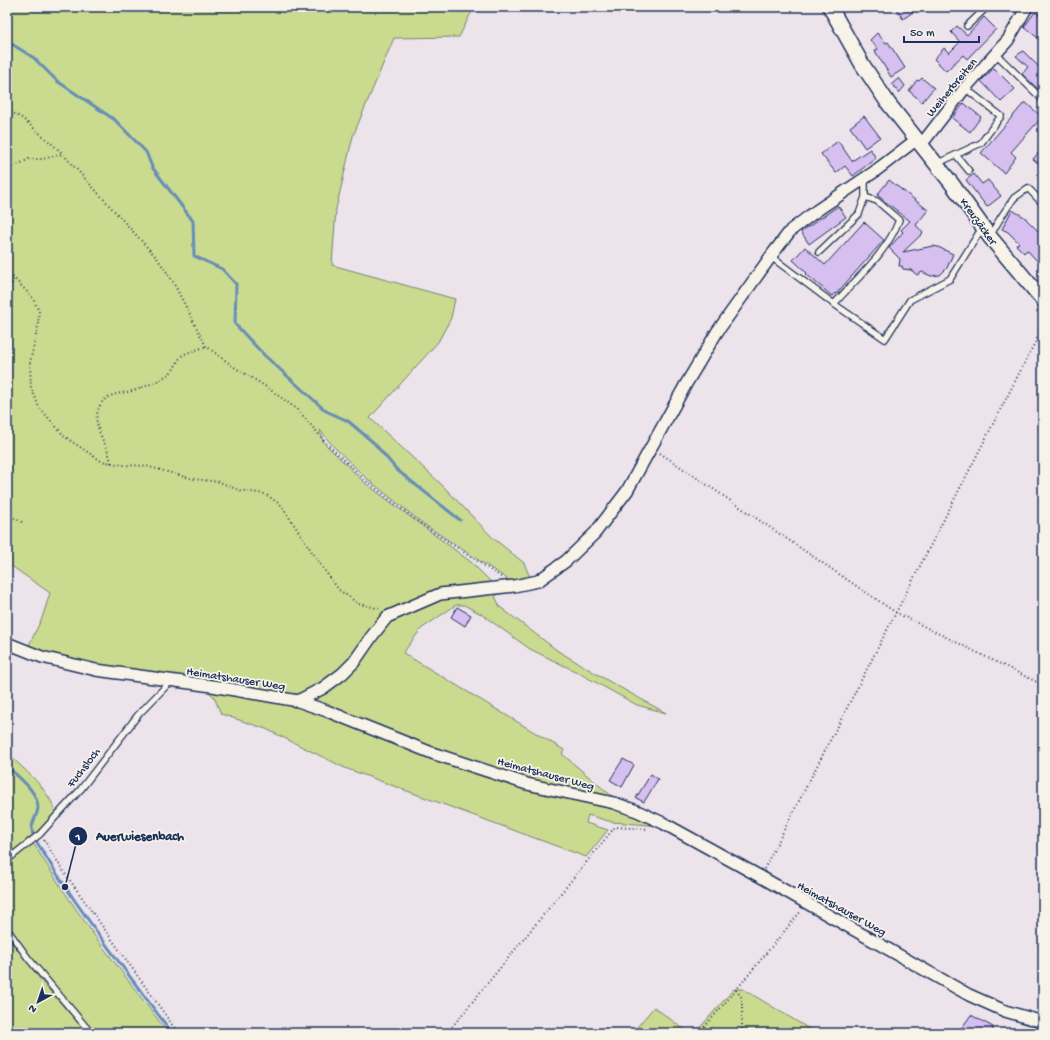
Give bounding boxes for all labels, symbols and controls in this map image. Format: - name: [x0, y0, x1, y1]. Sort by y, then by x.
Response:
- scale bar: [904, 18, 979, 44]
- text: 50 m: [910, 27, 935, 41]
- street label: Weiherbreiten: [924, 56, 981, 120]
- street label: Kreuzäcker: [956, 196, 1000, 250]
- street label: Heimatshauser Weg: [185, 665, 286, 695]
- street label: Fuchsloch: [64, 745, 105, 792]
- street label: Heimatshauser Weg: [495, 755, 596, 795]
- callout: Auerwiesenbach: [68, 823, 192, 848]
- text: Auerwiesenbach: [95, 830, 184, 845]
- text: 1: [75, 831, 81, 845]
- street label: Heimatshauser Weg: [794, 879, 888, 940]
- north arrow: [18, 982, 58, 1022]
- text: N: [26, 1001, 39, 1015]

